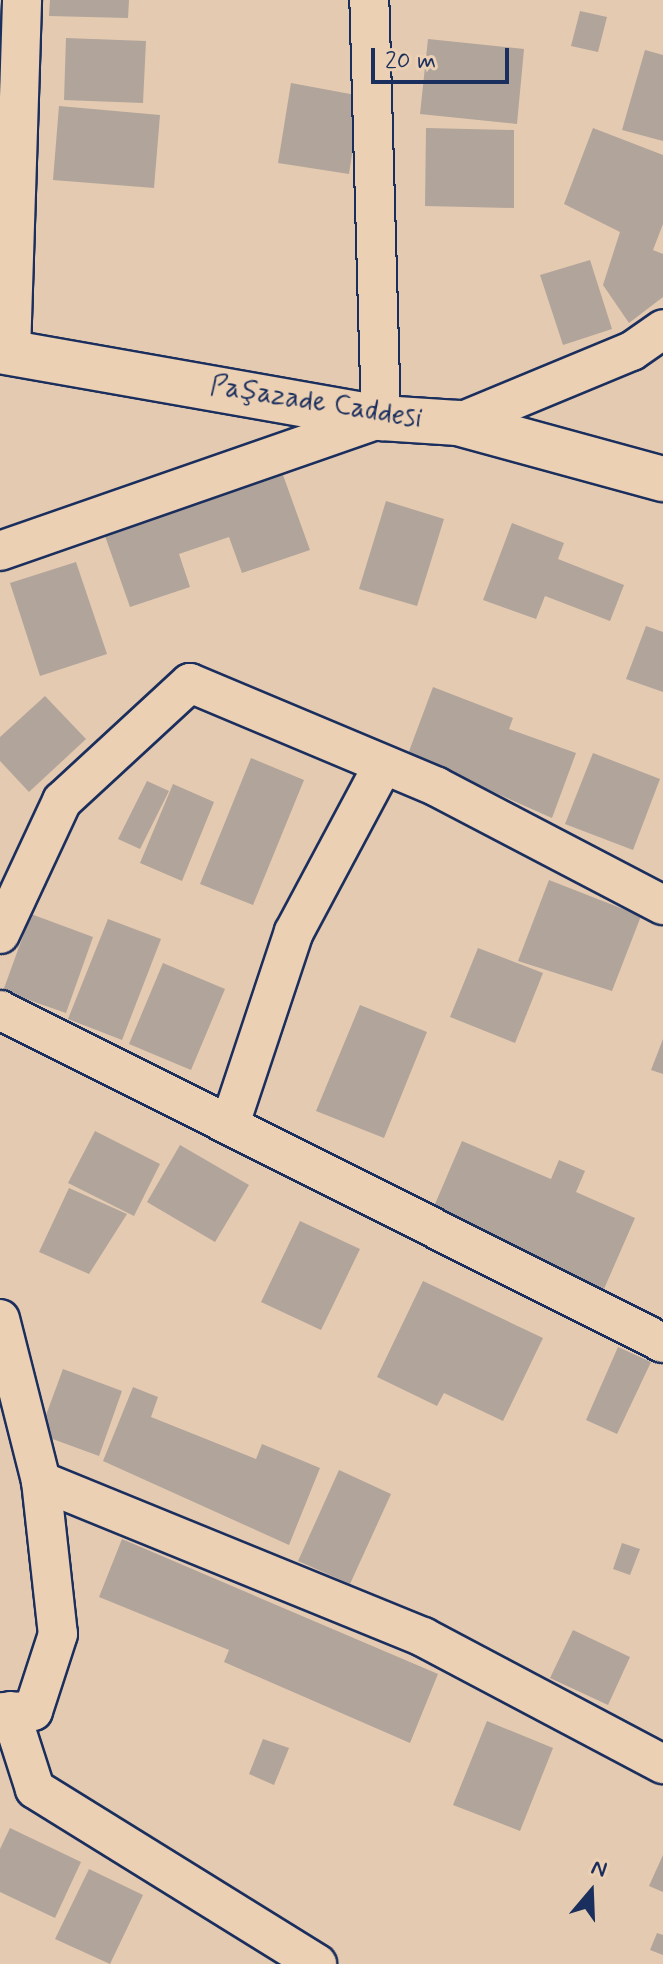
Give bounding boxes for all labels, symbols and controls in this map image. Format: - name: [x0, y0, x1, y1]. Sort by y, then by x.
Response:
- scale bar: [375, 32, 513, 82]
- text: 20 m: [385, 46, 436, 77]
- street label: Paşazade Caddesi: [205, 369, 427, 437]
- north arrow: [551, 1852, 631, 1932]
- text: N: [587, 1854, 610, 1885]

